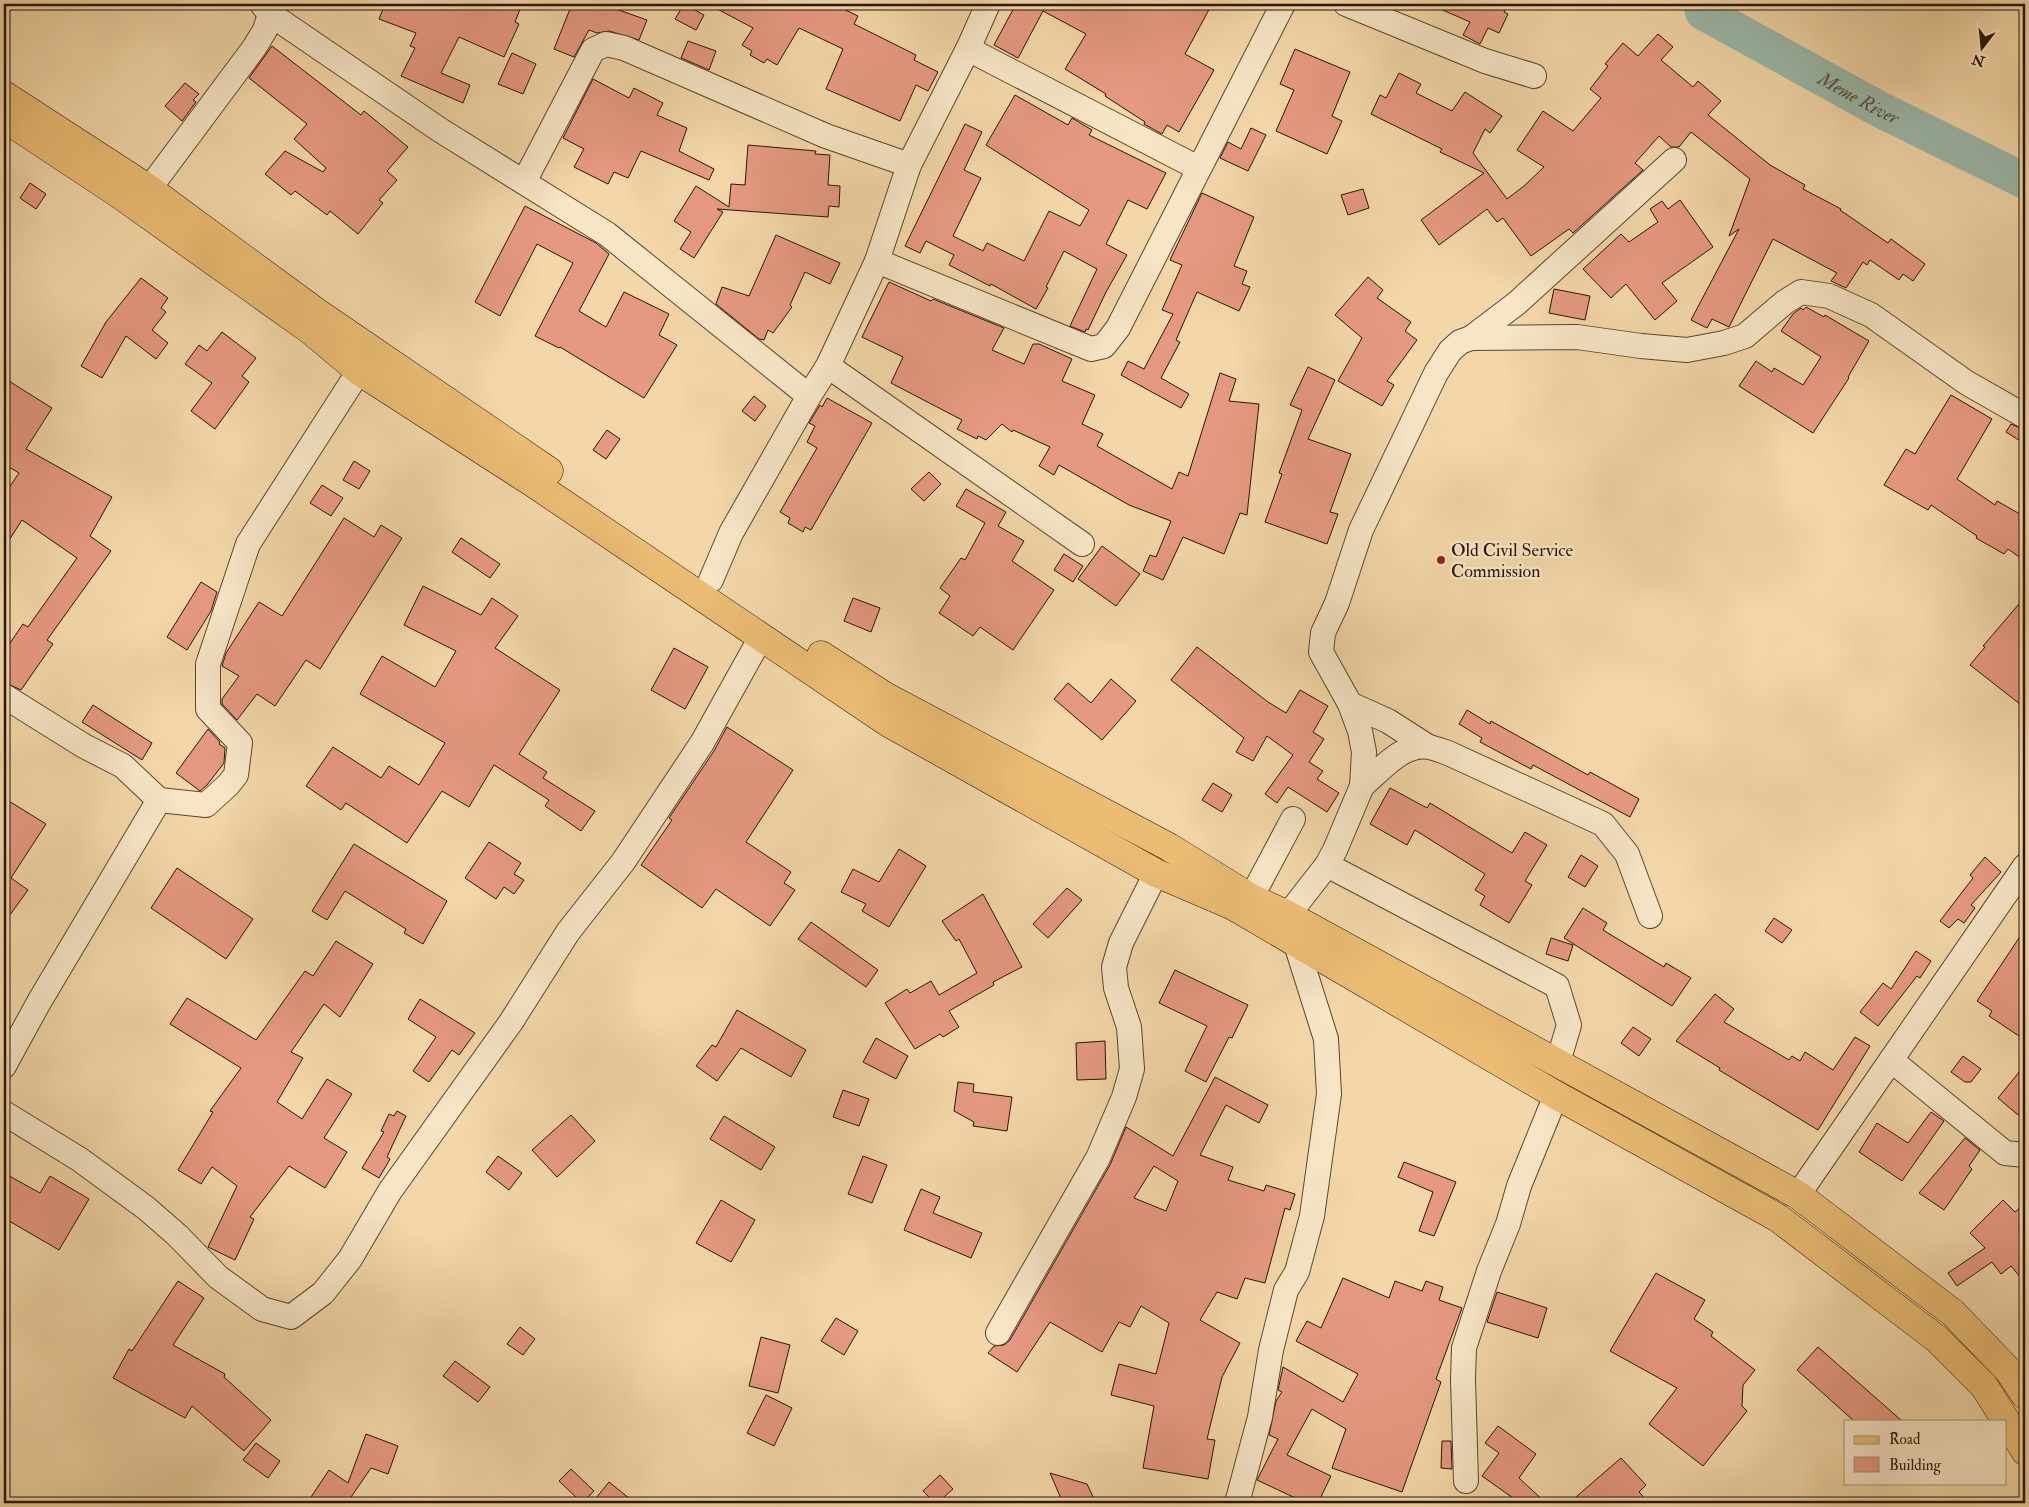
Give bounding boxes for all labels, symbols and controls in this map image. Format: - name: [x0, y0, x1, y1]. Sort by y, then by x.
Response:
- north arrow: [1956, 22, 2006, 72]
- text: N: [1970, 50, 1988, 70]
- water label: Meme River: [1813, 66, 1904, 130]
- place label: Old Civil Service Commission: [1451, 539, 1574, 583]
- marker: Old Civil Service Commission: [1435, 554, 1447, 566]
- legend: [1844, 1420, 2006, 1484]
- text: Road: [1889, 1430, 1921, 1449]
- text: Building: [1889, 1456, 1941, 1475]

